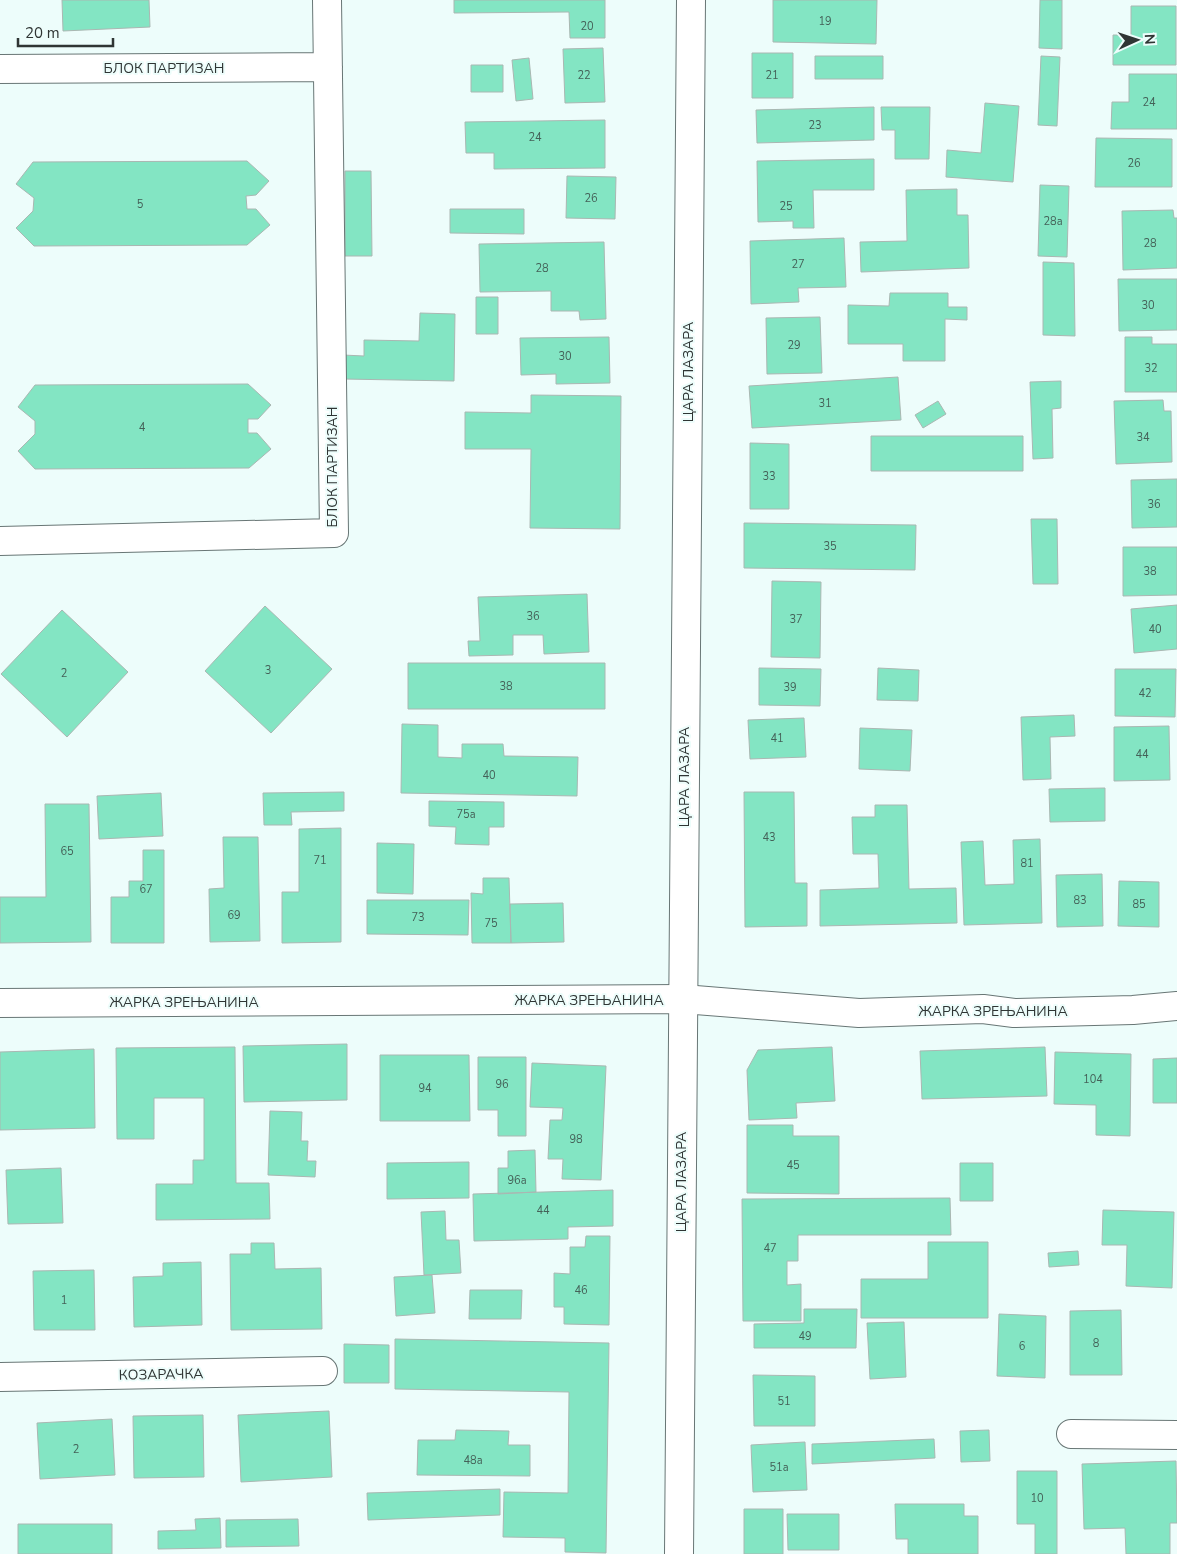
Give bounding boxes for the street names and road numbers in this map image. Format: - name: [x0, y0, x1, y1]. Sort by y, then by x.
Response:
- street label: БЛОК ПАРТИЗАН: [104, 59, 224, 78]
- street label: ЦАРА ЛАЗАРА: [679, 322, 698, 422]
- street label: БЛОК ПАРТИЗАН: [323, 407, 342, 527]
- street label: ЦАРА ЛАЗАРА: [675, 727, 694, 827]
- street label: ЖАРКА ЗРЕЊАНИНА: [514, 991, 664, 1010]
- street label: ЖАРКА ЗРЕЊАНИНА: [109, 993, 259, 1012]
- street label: ЖАРКА ЗРЕЊАНИНА: [918, 1002, 1068, 1021]
- street label: ЦАРА ЛАЗАРА: [672, 1132, 691, 1232]
- street label: КОЗАРАЧКА: [119, 1364, 203, 1385]

